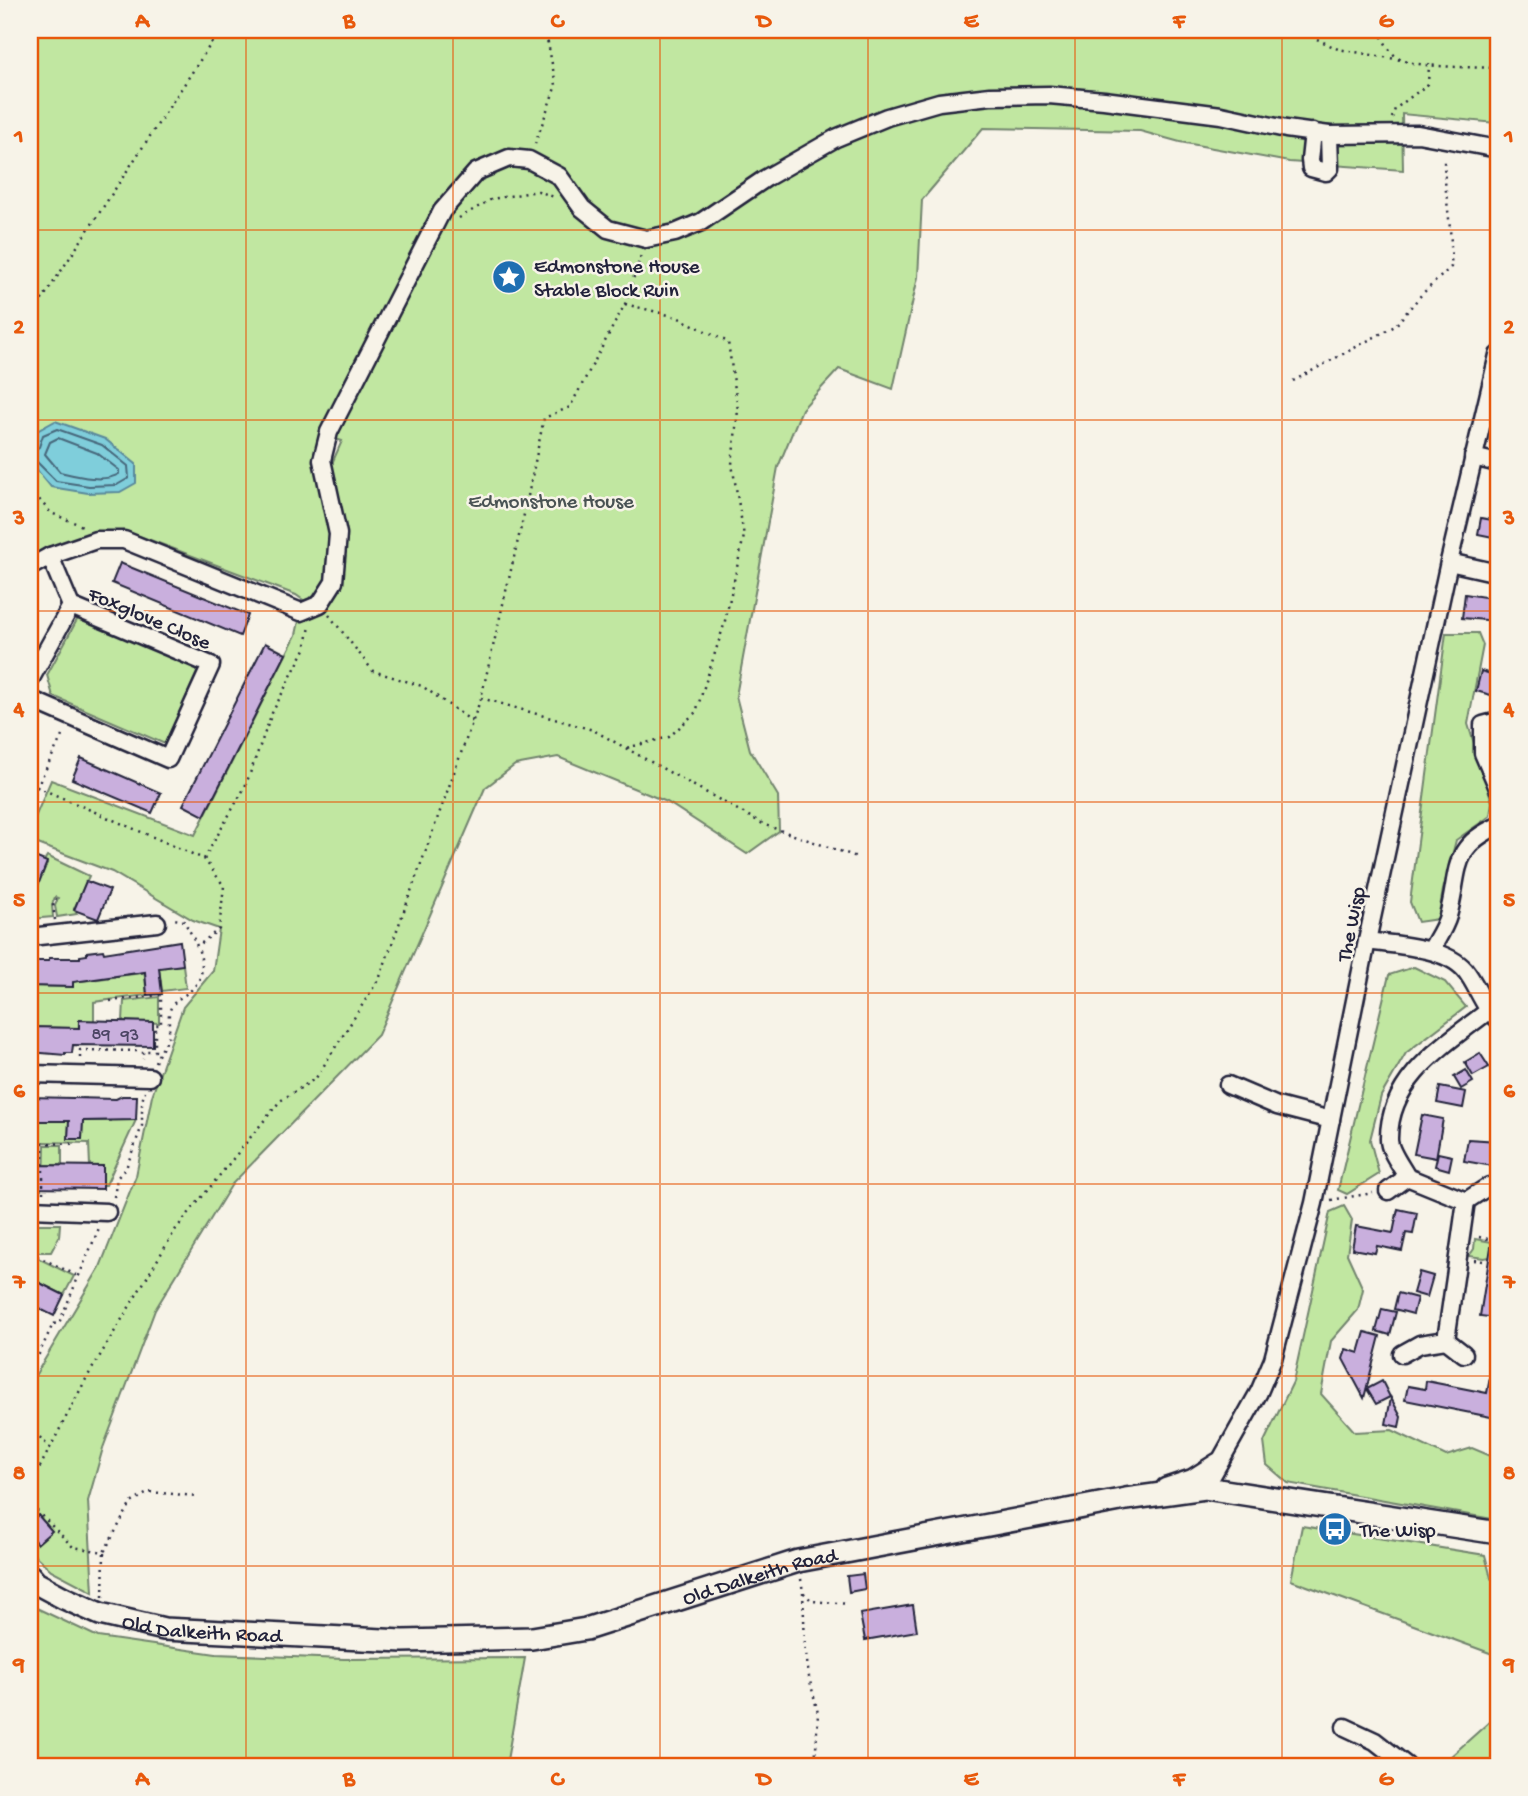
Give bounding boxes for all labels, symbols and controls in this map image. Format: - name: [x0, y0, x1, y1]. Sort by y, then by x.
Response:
- text: A: [134, 9, 150, 36]
- text: B: [342, 9, 356, 36]
- text: C: [551, 9, 566, 36]
- text: D: [755, 9, 773, 36]
- text: E: [964, 9, 980, 36]
- text: F: [1172, 9, 1187, 36]
- text: G: [1379, 9, 1395, 36]
- text: 1: [13, 124, 24, 151]
- text: 1: [1503, 124, 1514, 151]
- place label: Edmonstone House Stable Block Ruin: [534, 256, 701, 305]
- place icon: Edmonstone House Stable Block Ruin: [490, 258, 528, 296]
- text: 2: [13, 315, 25, 342]
- text: 2: [1503, 315, 1515, 342]
- park label: Edmonstone House: [468, 491, 635, 516]
- text: 3: [12, 506, 25, 533]
- text: 3: [1502, 506, 1515, 533]
- street label: Foxglove Close: [83, 583, 215, 658]
- text: 4: [13, 697, 25, 724]
- text: 4: [1503, 697, 1515, 724]
- street label: The Wisp: [1333, 884, 1374, 965]
- text: 5: [13, 888, 25, 915]
- text: 5: [1503, 888, 1515, 915]
- house number: 89: [92, 1025, 110, 1046]
- house number: 93: [120, 1026, 139, 1047]
- text: 6: [13, 1079, 26, 1106]
- text: 6: [1503, 1079, 1516, 1106]
- text: 7: [12, 1270, 26, 1297]
- text: 7: [1502, 1270, 1516, 1297]
- text: 8: [13, 1461, 26, 1488]
- text: 8: [1503, 1461, 1516, 1488]
- bus stop icon: The Wisp: [1316, 1510, 1354, 1548]
- place label: The Wisp: [1359, 1520, 1436, 1545]
- street label: Old Dalkeith Road: [680, 1545, 841, 1613]
- street label: Old Dalkeith Road: [119, 1611, 284, 1651]
- text: 9: [12, 1652, 25, 1679]
- text: 9: [1502, 1652, 1515, 1679]
- text: A: [134, 1767, 150, 1794]
- text: B: [342, 1767, 356, 1794]
- text: C: [551, 1767, 566, 1794]
- text: D: [755, 1767, 773, 1794]
- text: E: [964, 1767, 980, 1794]
- text: F: [1172, 1767, 1187, 1794]
- text: G: [1379, 1767, 1395, 1794]

